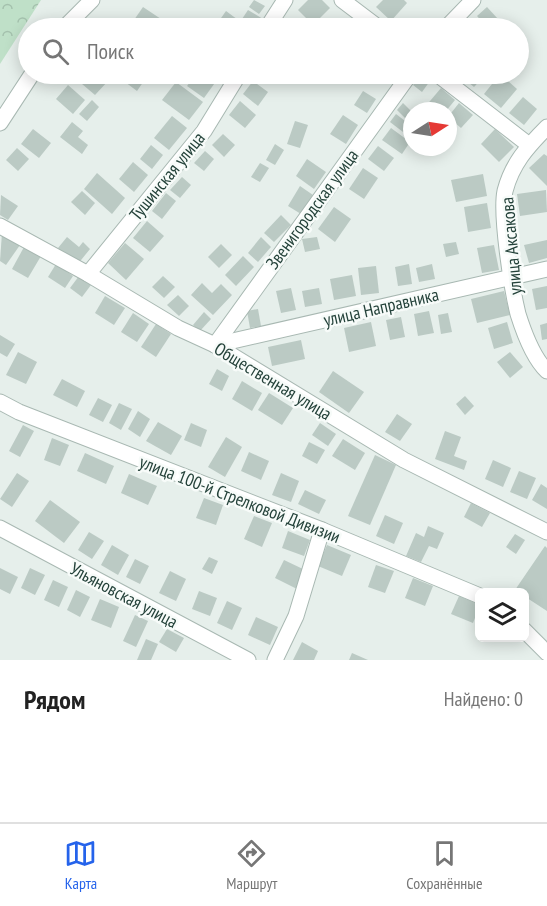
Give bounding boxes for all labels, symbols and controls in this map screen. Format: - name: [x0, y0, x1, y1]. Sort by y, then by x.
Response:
- search box: [18, 18, 529, 84]
- icon: search: [39, 35, 72, 68]
- text: Поиск: [87, 37, 134, 65]
- north arrow: [403, 102, 457, 156]
- street label: Тушинская улица: [124, 127, 210, 225]
- street label: Звенигородская улица: [261, 144, 363, 274]
- street label: улица Аксакова: [495, 196, 527, 296]
- street label: улица Направника: [321, 283, 441, 331]
- street label: Общественная улица: [210, 337, 336, 425]
- street label: улица 100-й Стрелковой Дивизии: [136, 450, 344, 548]
- street label: Ульяновская улица: [66, 557, 182, 633]
- map controls: [475, 588, 529, 642]
- button: layers: [475, 588, 529, 642]
- text: Рядом: [24, 683, 85, 716]
- text: Найдено: 0: [444, 686, 523, 712]
- tab: Карта: [64, 837, 97, 893]
- tab: Маршрут: [226, 837, 277, 893]
- tab: Сохранённые: [406, 837, 483, 893]

